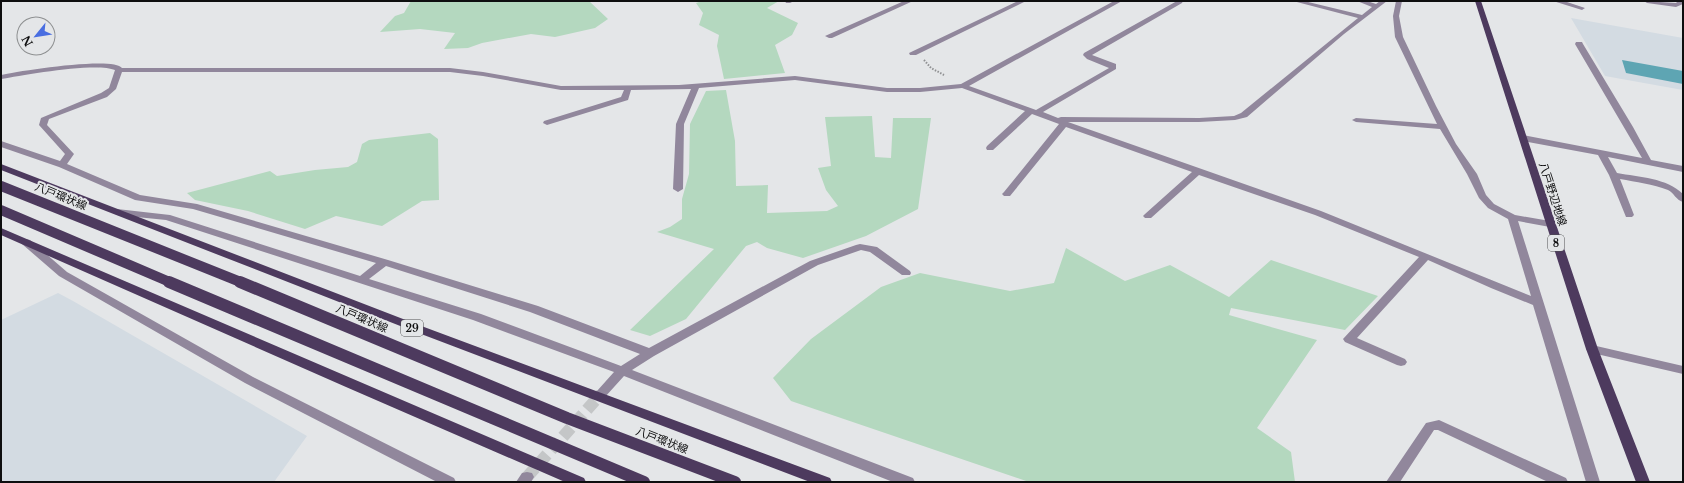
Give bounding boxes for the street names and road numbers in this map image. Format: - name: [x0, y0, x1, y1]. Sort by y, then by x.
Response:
- street label: 八戸野辺地線: [1536, 160, 1570, 228]
- street label: 八戸環状線: [33, 179, 89, 213]
- road number: 8: [1548, 235, 1564, 251]
- street label: 八戸環状線: [334, 301, 390, 335]
- road number: 29: [401, 320, 423, 336]
- street label: 八戸環状線: [634, 424, 690, 456]

